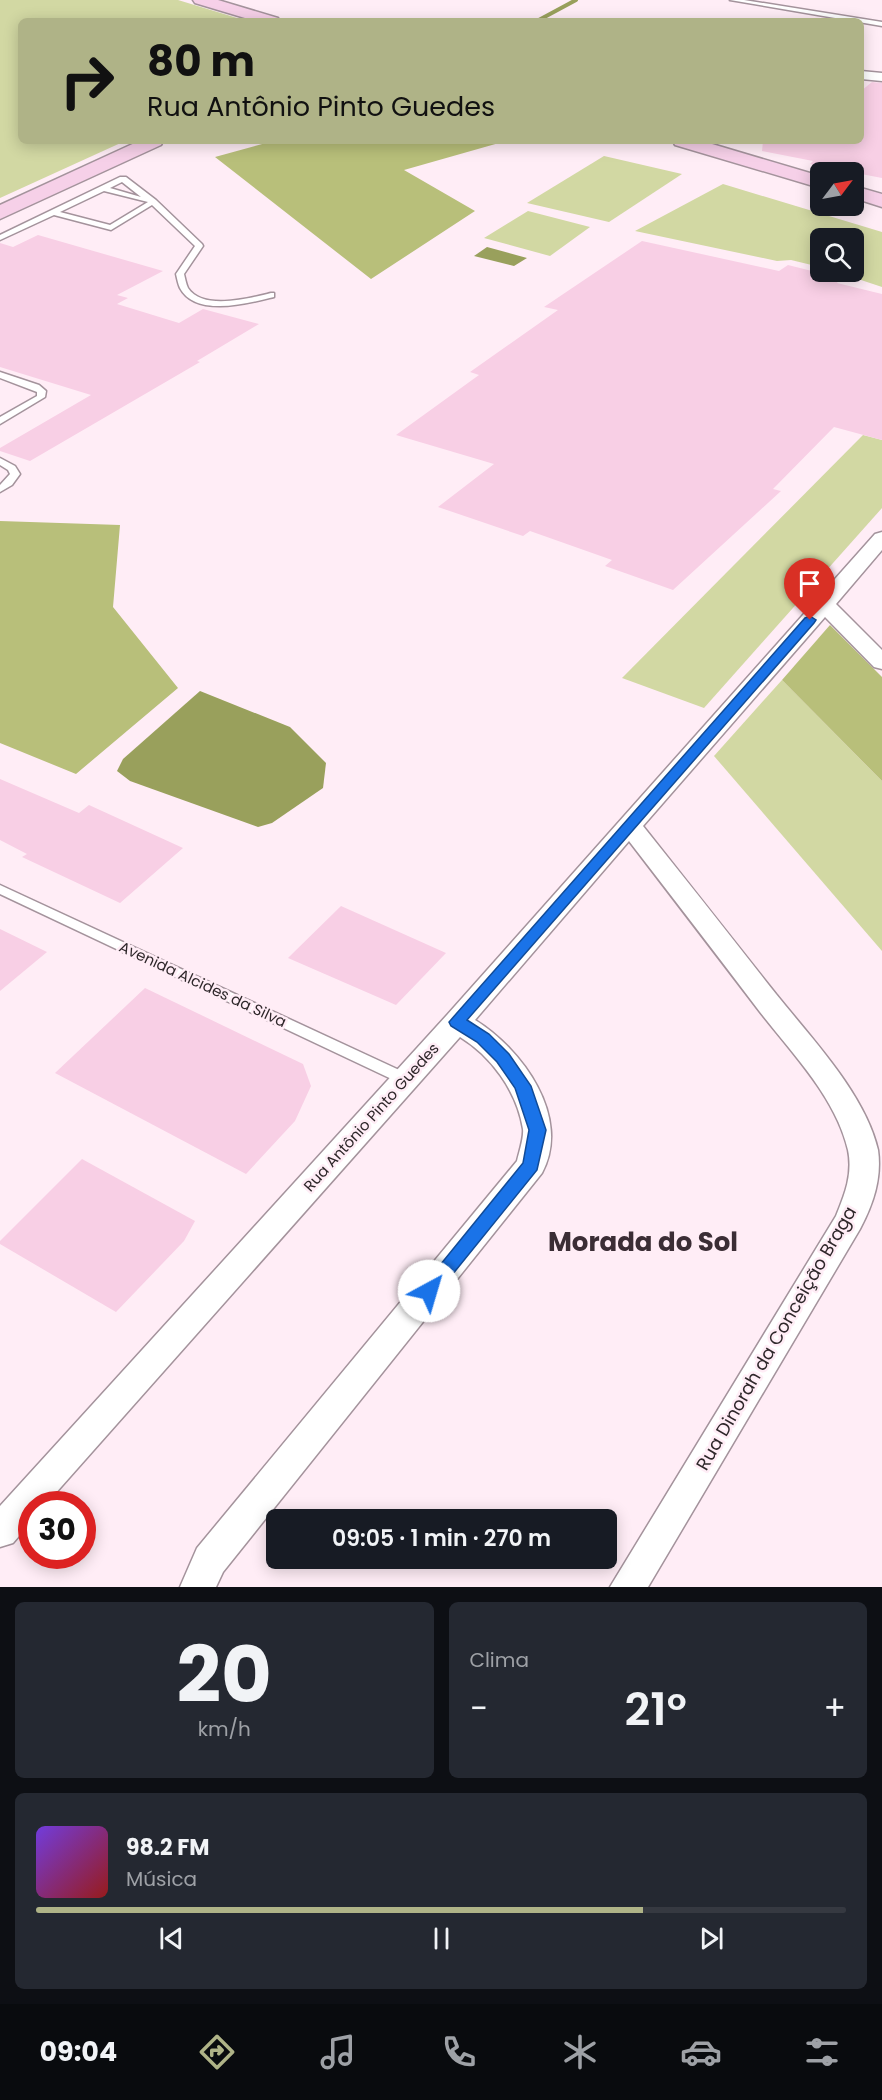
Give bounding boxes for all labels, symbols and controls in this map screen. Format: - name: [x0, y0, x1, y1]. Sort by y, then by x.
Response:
- text: 80 m: [147, 32, 255, 91]
- icon: right: [48, 42, 126, 120]
- text: Rua Antônio Pinto Guedes: [147, 88, 495, 125]
- north arrow: [810, 162, 864, 216]
- map controls: [810, 162, 864, 282]
- button: search: [810, 228, 864, 282]
- pin: [784, 558, 835, 620]
- icon: arrive: [793, 567, 826, 600]
- street label: Avenida Alcides da Silva: [116, 936, 290, 1032]
- street label: Rua Antônio Pinto Guedes: [298, 1038, 444, 1196]
- street label: Rua Dinorah da Conceição Braga: [690, 1201, 862, 1475]
- district label: Morada do Sol: [548, 1224, 738, 1260]
- position arrow: [397, 1259, 461, 1323]
- speed limit sign: 30: [18, 1491, 96, 1569]
- text: 09:05 · 1 min · 270 m: [332, 1523, 551, 1554]
- text: 20: [177, 1620, 272, 1729]
- text: Clima: [470, 1646, 529, 1674]
- text: 21°: [625, 1678, 687, 1741]
- text: −: [470, 1685, 488, 1732]
- text: +: [823, 1685, 846, 1732]
- text: km/h: [198, 1715, 251, 1743]
- text: 98.2 FM: [126, 1832, 209, 1863]
- text: Música: [126, 1865, 197, 1893]
- icon: previous: [155, 1922, 188, 1955]
- icon: pause: [425, 1922, 458, 1955]
- icon: next: [695, 1922, 728, 1955]
- icon: directions: [196, 2031, 238, 2073]
- icon: music: [317, 2031, 359, 2073]
- icon: phone: [438, 2031, 480, 2073]
- icon: climate: [559, 2031, 601, 2073]
- icon: car: [680, 2031, 722, 2073]
- icon: filters: [801, 2031, 843, 2073]
- text: 09:04: [39, 2033, 117, 2070]

